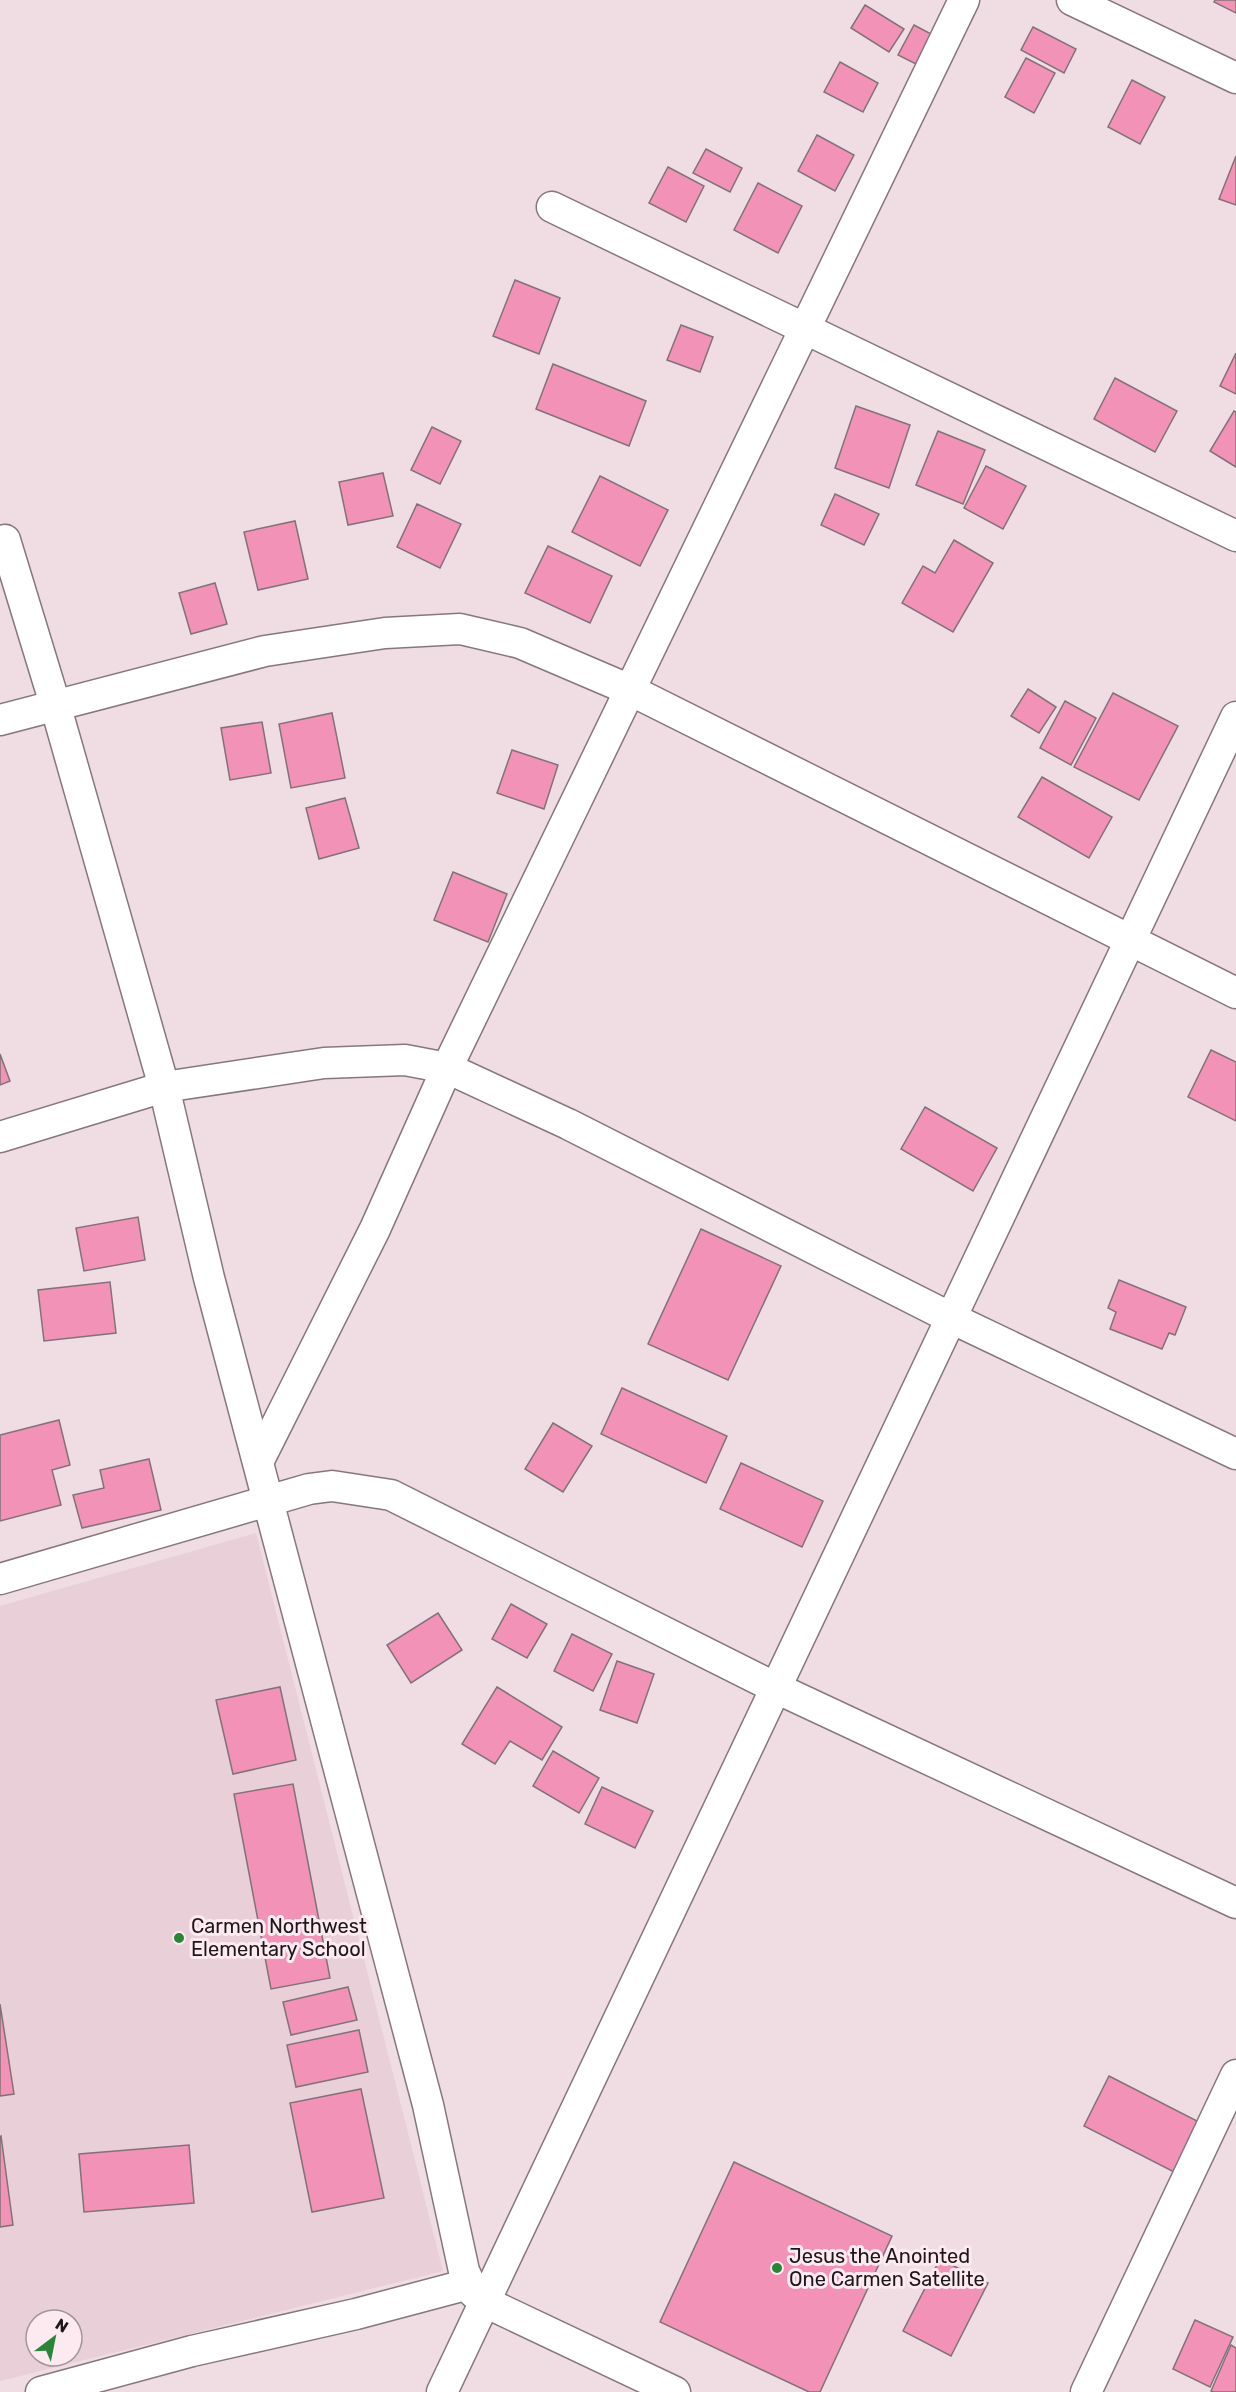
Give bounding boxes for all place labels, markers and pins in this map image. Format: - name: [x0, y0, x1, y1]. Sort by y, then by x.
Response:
- place label: Carmen Northwest Elementary School: [191, 1914, 367, 1961]
- marker: Carmen Northwest Elementary School: [172, 1931, 186, 1945]
- place label: Jesus the Anointed One Carmen Satellite: [789, 2244, 985, 2291]
- marker: Jesus the Anointed One Carmen Satellite: [770, 2261, 784, 2275]

